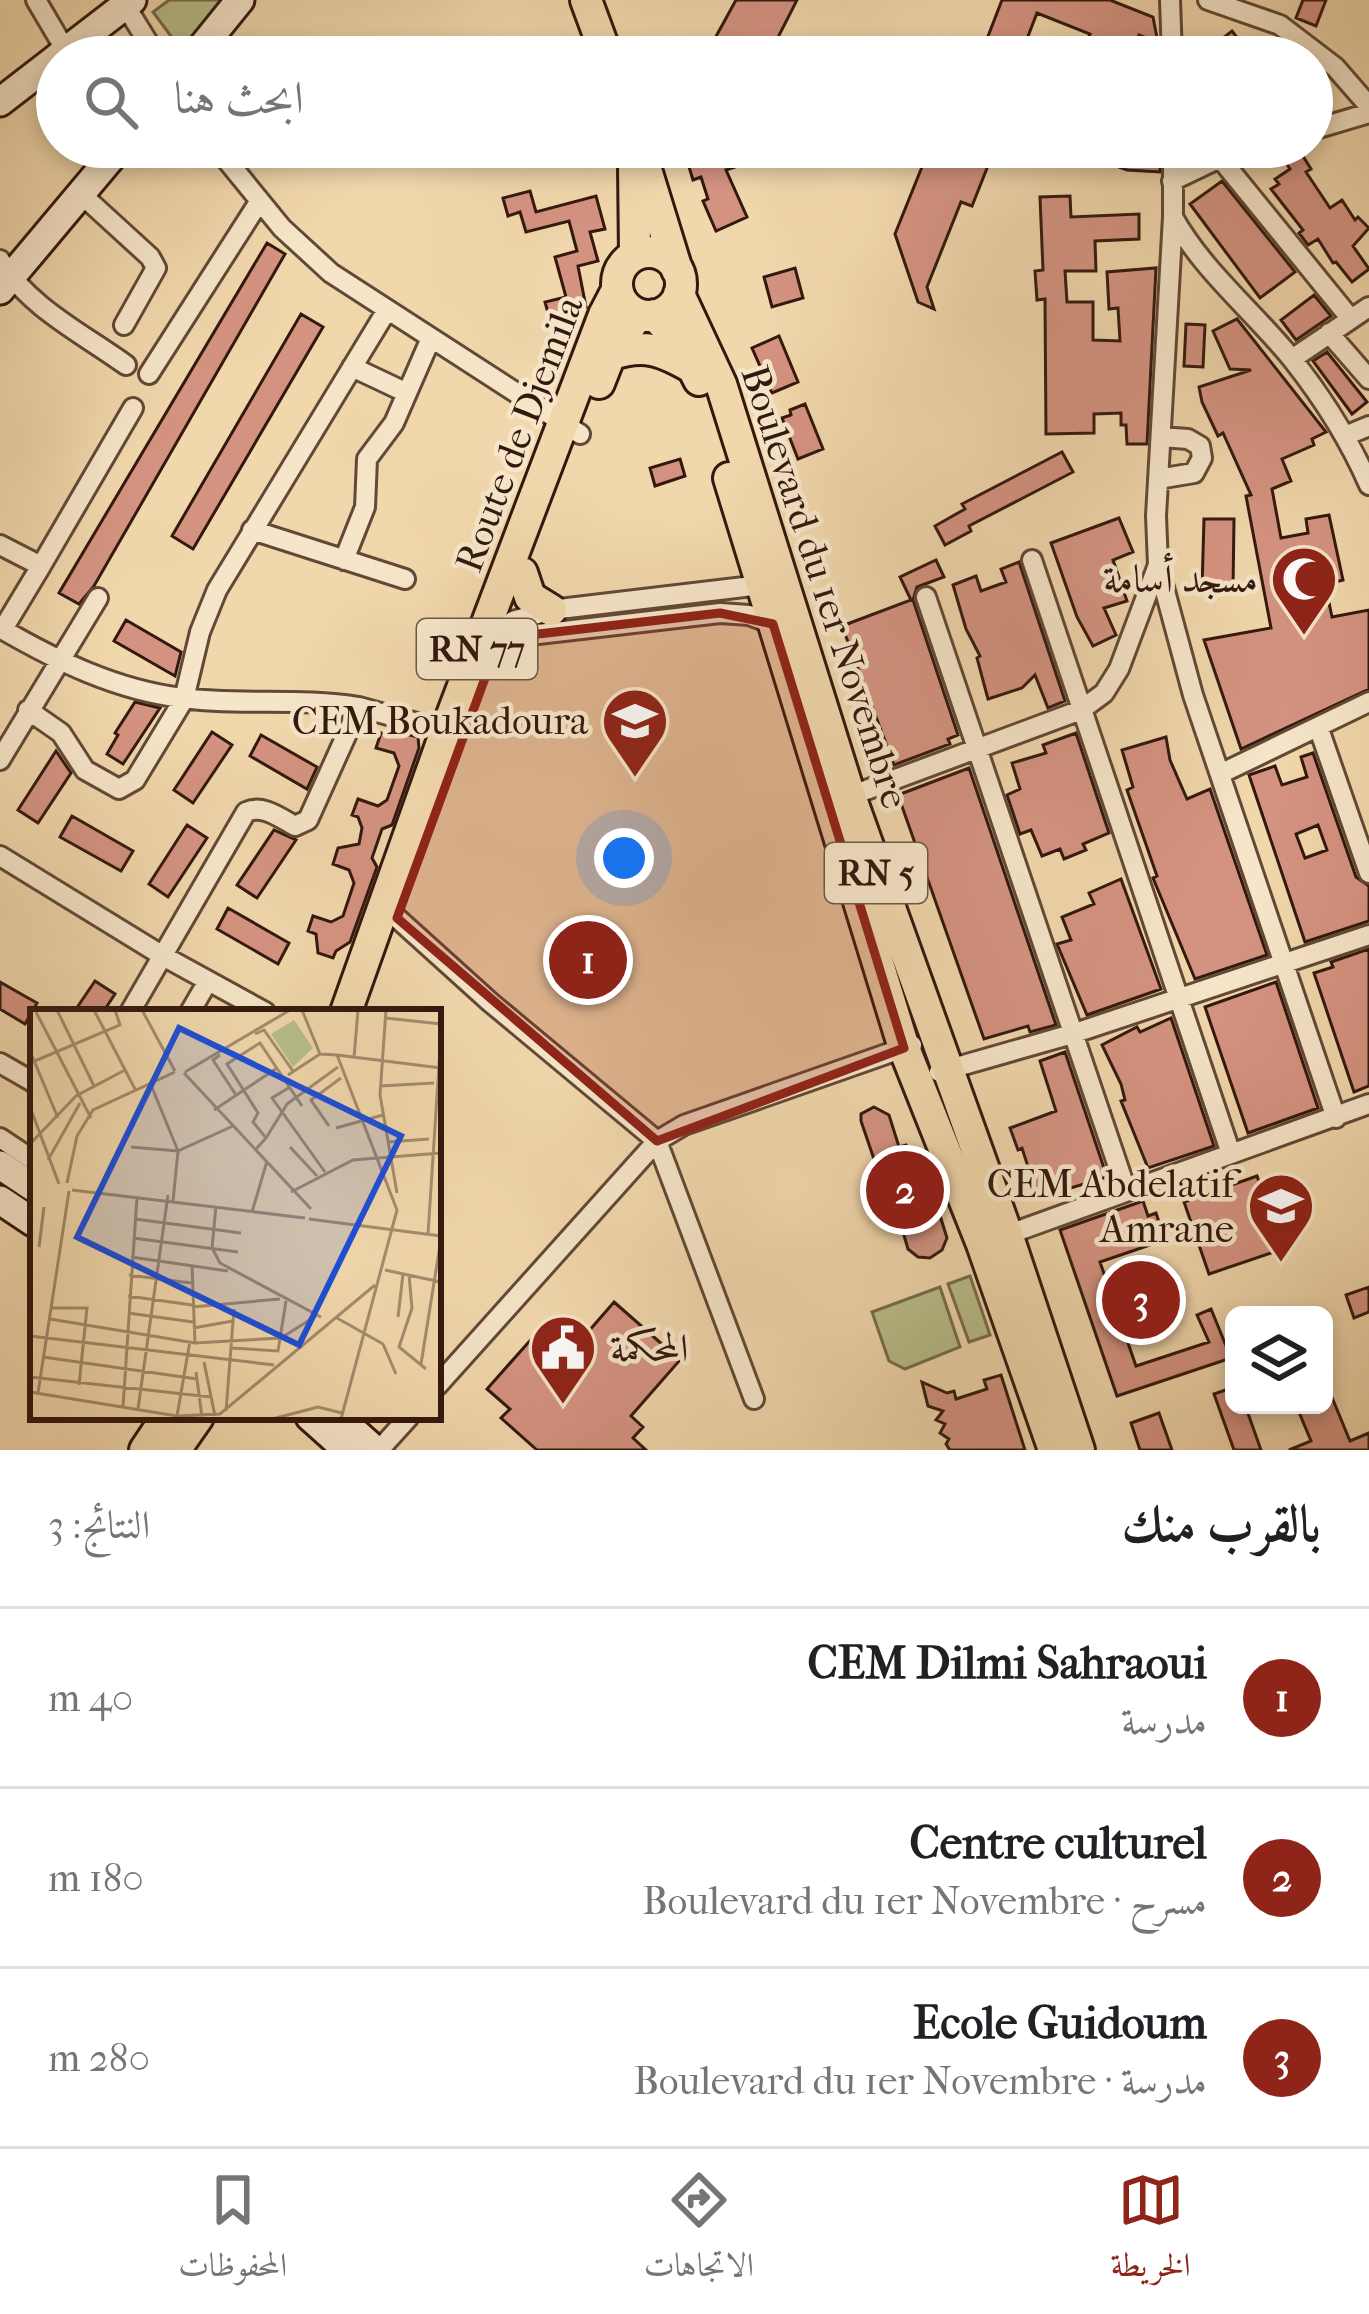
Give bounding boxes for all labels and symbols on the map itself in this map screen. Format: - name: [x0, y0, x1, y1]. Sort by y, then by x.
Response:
- street label: Route de Djemila: [445, 289, 593, 578]
- street label: Boulevard du 1er Novembre: [732, 360, 918, 814]
- mosque icon: مسجد أسامة: [1269, 544, 1339, 638]
- place label: مسجد أسامة: [1103, 552, 1258, 602]
- road number: RN 77: [417, 619, 537, 679]
- school or university icon: CEM Boukadoura: [600, 686, 670, 780]
- place label: CEM Boukadoura: [292, 698, 589, 744]
- your location: [594, 828, 654, 888]
- road number: RN 5: [825, 843, 927, 903]
- pin: 1: [549, 915, 627, 1005]
- inset map: [30, 1009, 441, 1420]
- pin: 2: [866, 1145, 944, 1235]
- place label: CEM Abdelatif Amrane: [987, 1161, 1242, 1252]
- school or university icon: CEM Abdelatif Amrane: [1246, 1171, 1316, 1265]
- pin: 3: [1102, 1255, 1180, 1345]
- public building icon: المحكمة: [528, 1313, 598, 1407]
- place label: المحكمة: [610, 1325, 688, 1371]

